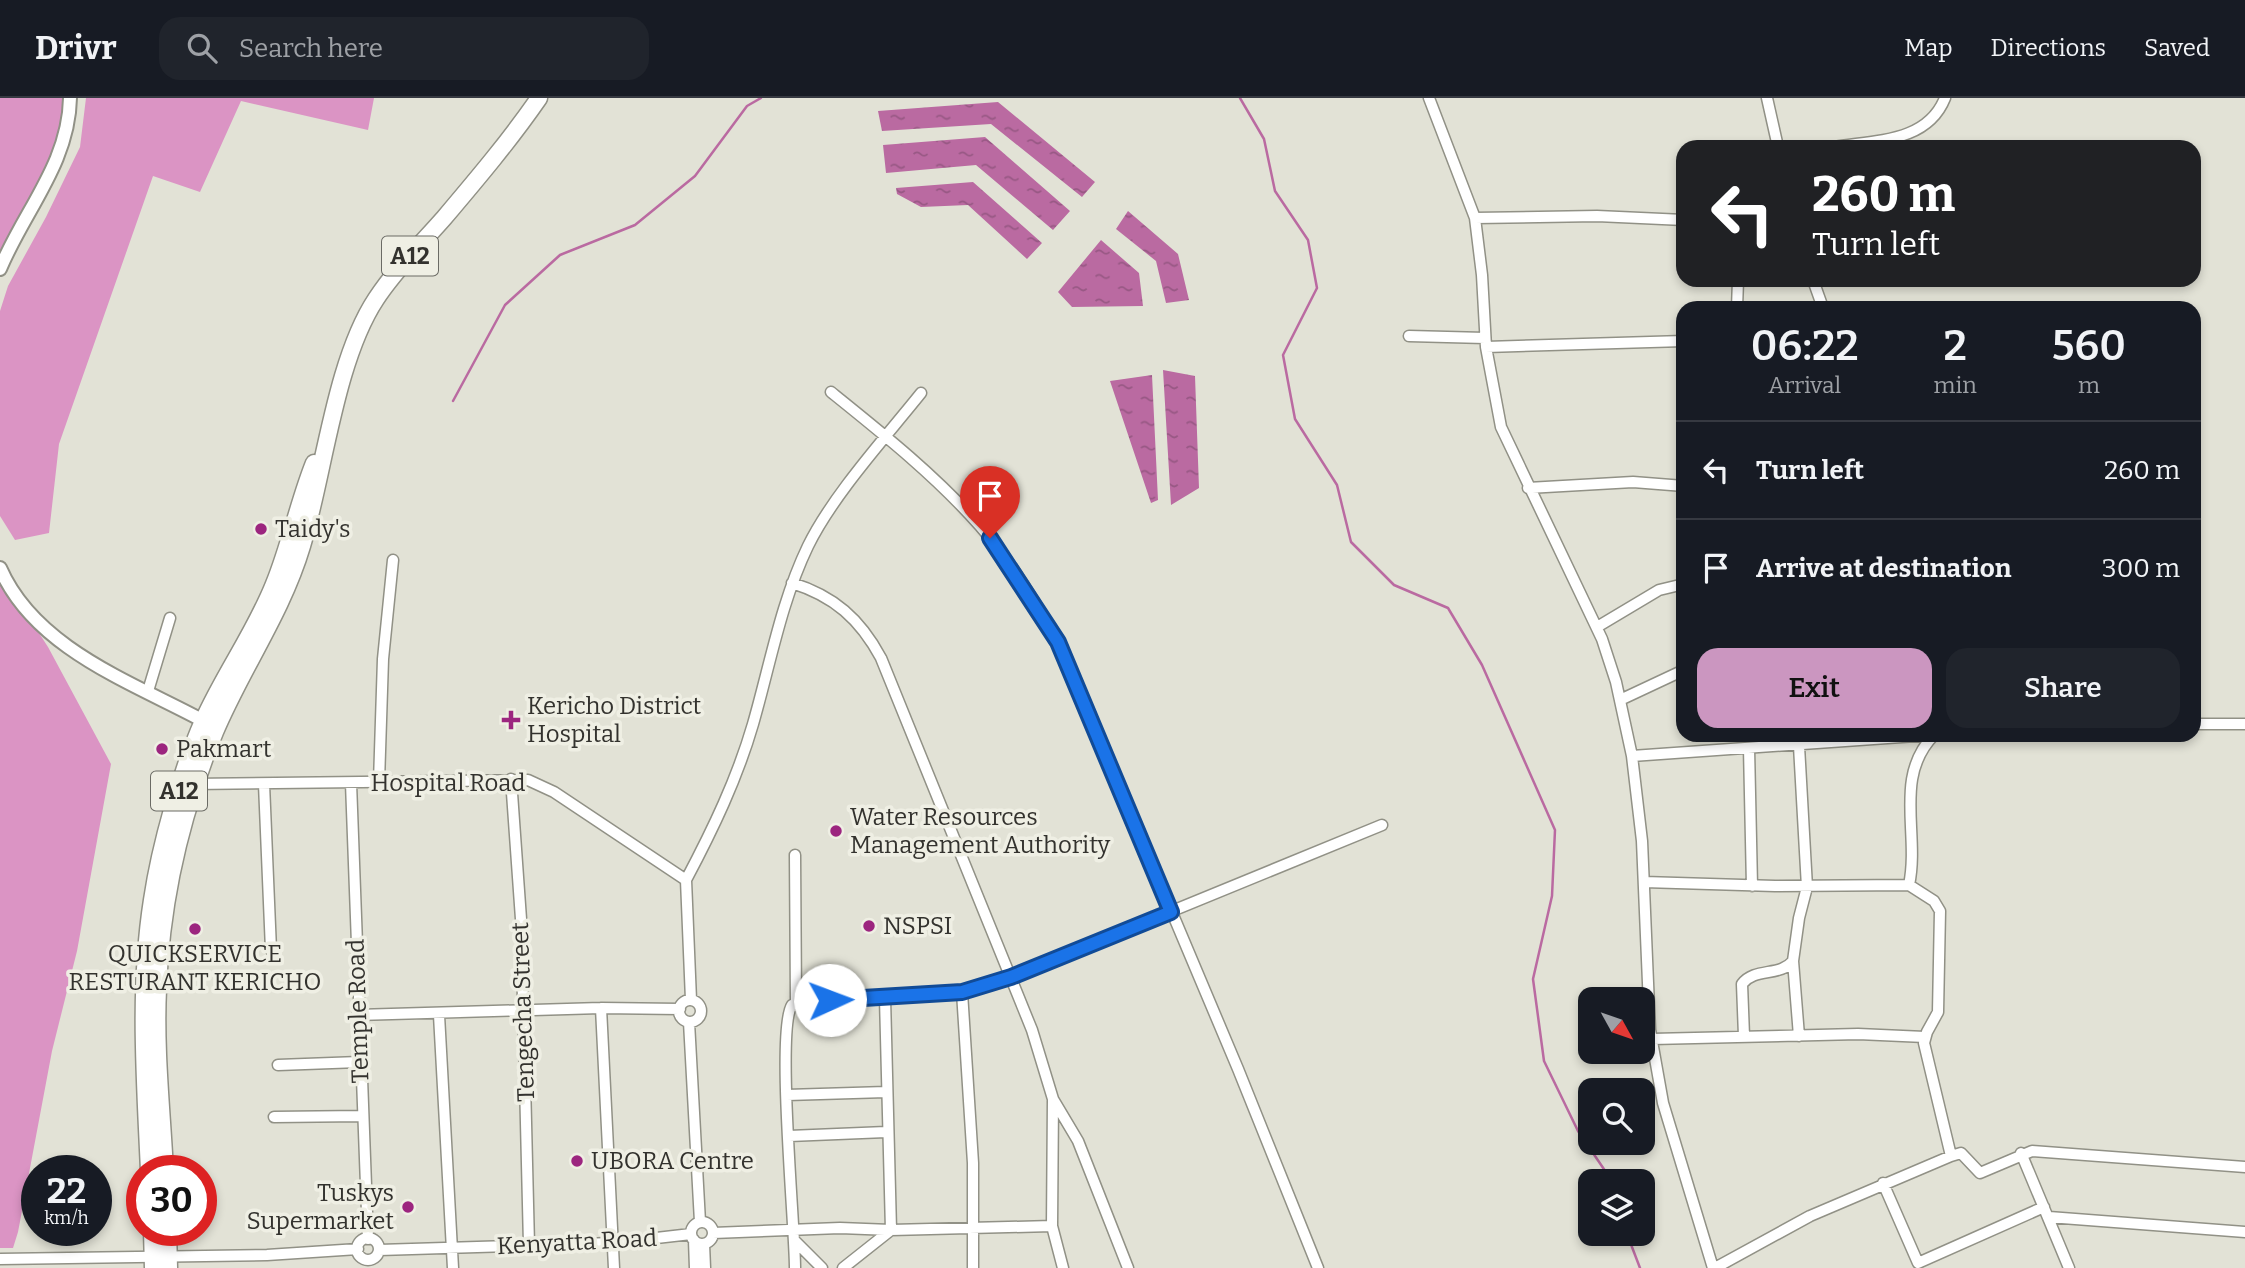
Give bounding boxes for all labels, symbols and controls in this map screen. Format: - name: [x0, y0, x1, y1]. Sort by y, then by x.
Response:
- search box: [159, 17, 649, 80]
- text: Drivr: [35, 28, 117, 68]
- icon: search: [183, 29, 221, 67]
- text: Search here: [239, 33, 383, 64]
- text: Map: [1904, 34, 1953, 62]
- text: Directions: [1991, 34, 2106, 62]
- text: Saved: [2144, 34, 2210, 62]
- text: 260 m: [1812, 165, 1955, 224]
- icon: left: [1697, 168, 1788, 259]
- text: Turn left: [1812, 225, 1940, 263]
- road number: A12: [382, 237, 438, 276]
- text: 06:22: [1751, 321, 1859, 371]
- text: 2: [1944, 321, 1967, 371]
- text: 560: [2052, 321, 2126, 371]
- text: Arrival: [1768, 371, 1841, 399]
- text: min: [1934, 371, 1977, 399]
- text: m: [2078, 371, 2100, 399]
- icon: left: [1697, 451, 1735, 489]
- text: Turn left: [1756, 455, 1864, 486]
- text: 260 m: [2104, 455, 2180, 486]
- pin: [960, 466, 1020, 538]
- icon: arrive: [971, 477, 1009, 515]
- place label: Taidy's: [275, 515, 350, 543]
- marker: Taidy's: [253, 521, 269, 537]
- icon: arrive: [1697, 549, 1735, 587]
- text: Arrive at destination: [1756, 553, 2011, 584]
- text: 300 m: [2102, 553, 2180, 584]
- button: Exit: [1697, 648, 1932, 728]
- button: Share: [1946, 648, 2180, 728]
- place label: Kericho District Hospital: [527, 692, 702, 748]
- marker: Kericho District Hospital: [501, 710, 521, 730]
- place label: Pakmart: [176, 735, 272, 763]
- marker: Pakmart: [154, 741, 170, 757]
- street label: Hospital Road: [370, 769, 526, 797]
- road number: A12: [151, 772, 207, 810]
- place label: Water Resources Management Authority: [850, 803, 1111, 859]
- marker: Water Resources Management Authority: [828, 823, 844, 839]
- place label: NSPSI: [883, 912, 952, 940]
- marker: NSPSI: [861, 918, 877, 934]
- marker: QUICKSERVICE RESTURANT KERICHO: [187, 921, 203, 937]
- street label: Tengecha Street: [506, 921, 540, 1102]
- street label: Temple Road: [341, 938, 375, 1084]
- place label: QUICKSERVICE RESTURANT KERICHO: [69, 940, 321, 996]
- position arrow: [793, 963, 867, 1037]
- north arrow: [1578, 987, 1656, 1064]
- map controls: [1578, 987, 1655, 1246]
- button: search: [1578, 1078, 1655, 1155]
- place label: UBORA Centre: [591, 1147, 754, 1175]
- marker: UBORA Centre: [569, 1153, 585, 1169]
- speed limit sign: 30: [126, 1155, 217, 1246]
- button: layers: [1578, 1169, 1655, 1246]
- text: 22: [47, 1170, 86, 1212]
- place label: Tuskys Supermarket: [247, 1179, 394, 1235]
- marker: Tuskys Supermarket: [400, 1199, 416, 1215]
- text: km/h: [44, 1207, 89, 1229]
- street label: Kenyatta Road: [496, 1224, 658, 1260]

